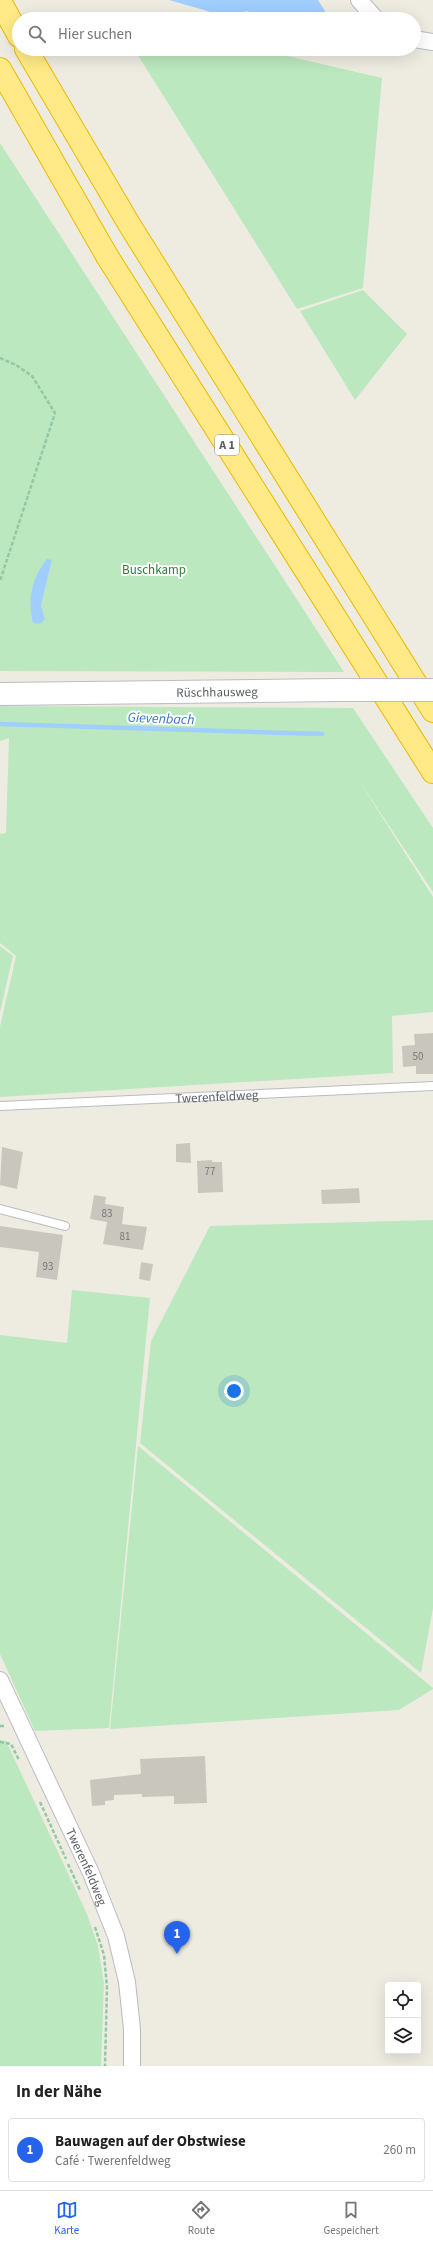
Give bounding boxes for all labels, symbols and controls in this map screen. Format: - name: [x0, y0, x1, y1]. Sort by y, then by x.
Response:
- search box: [12, 12, 421, 56]
- icon: search: [26, 23, 48, 45]
- text: Hier suchen: [58, 24, 132, 45]
- road number: A 1: [215, 435, 239, 455]
- park label: Buschkamp: [122, 561, 186, 579]
- street label: Rüschhausweg: [176, 683, 258, 702]
- water label: Gievenbach: [127, 708, 195, 730]
- house number: 50: [413, 1049, 423, 1064]
- street label: Twerenfeldweg: [175, 1086, 259, 1108]
- house number: 77: [205, 1164, 215, 1179]
- house number: 83: [102, 1206, 112, 1221]
- house number: 81: [120, 1229, 130, 1244]
- house number: 93: [43, 1259, 53, 1274]
- your location: [224, 1381, 244, 1401]
- street label: Twerenfeldweg: [61, 1825, 111, 1909]
- pin: 1: [164, 1921, 190, 1954]
- map controls: [385, 1982, 421, 2054]
- button: locate: [385, 1982, 421, 2018]
- button: layers: [385, 2018, 421, 2054]
- text: In der Nähe: [16, 2080, 102, 2104]
- text: Bauwagen auf der Obstwiese: [55, 2131, 246, 2152]
- text: 1: [27, 2141, 33, 2159]
- text: 260 m: [383, 2141, 416, 2159]
- text: Café · Twerenfeldweg: [55, 2152, 171, 2170]
- tab: Karte: [54, 2199, 79, 2238]
- tab: Route: [188, 2199, 215, 2238]
- tab: Gespeichert: [324, 2199, 379, 2238]

